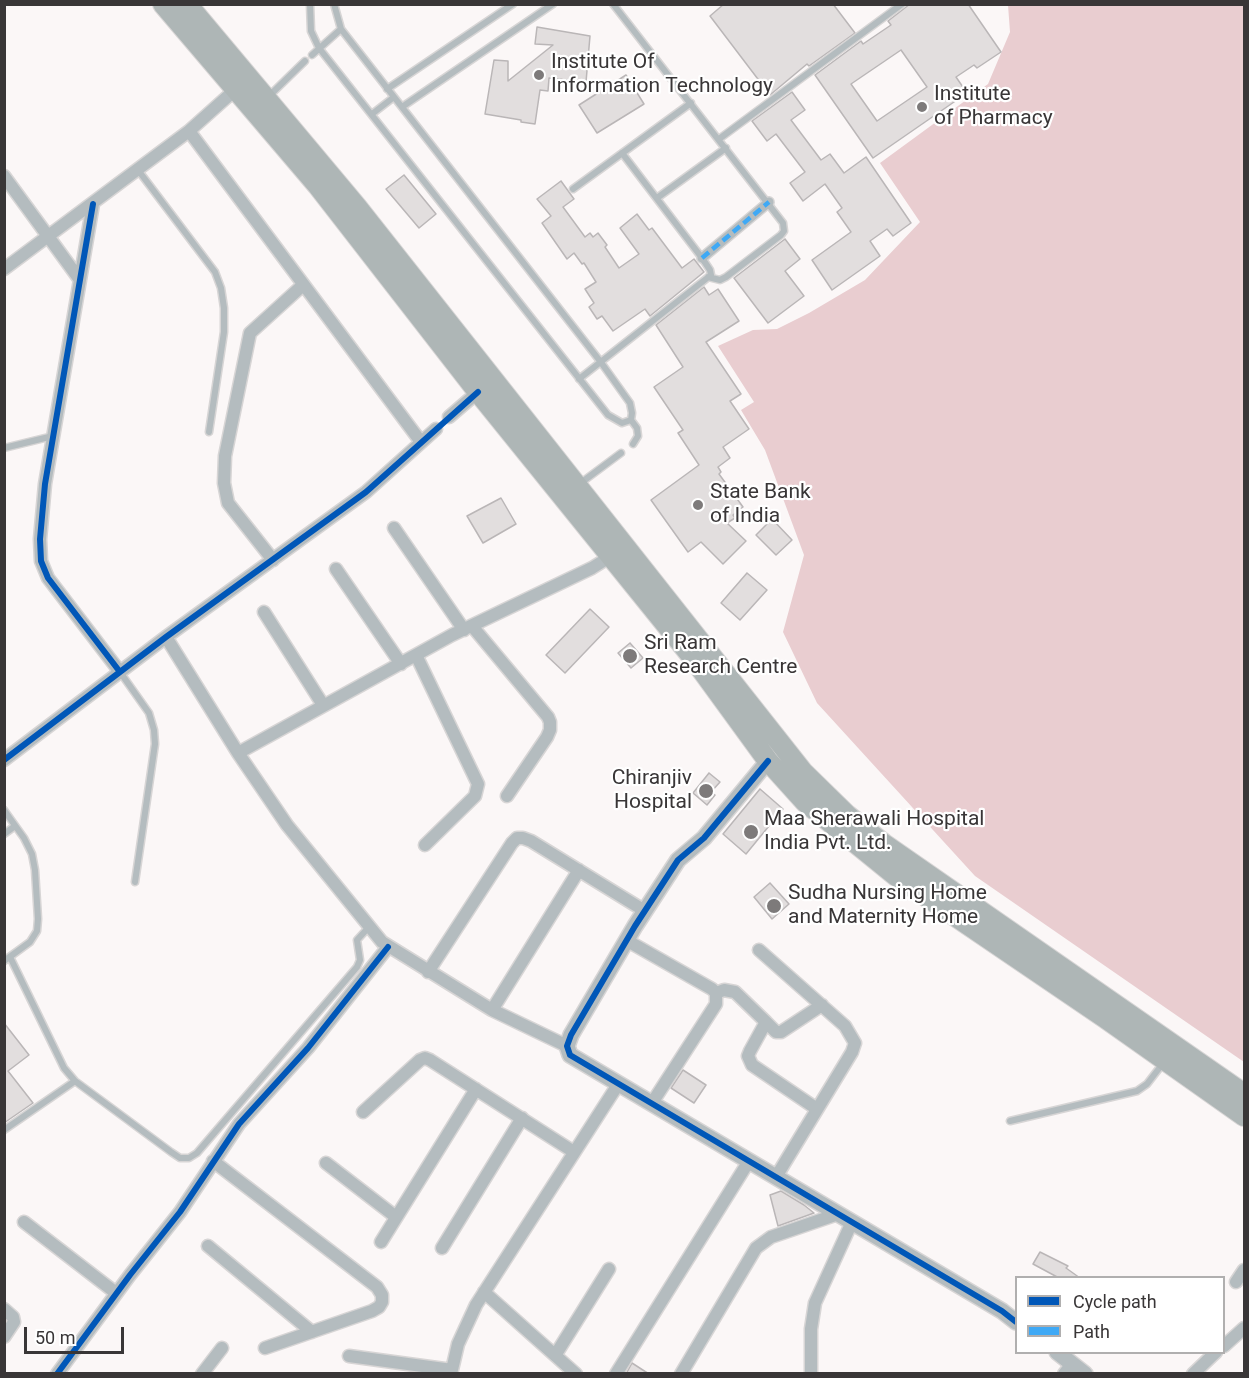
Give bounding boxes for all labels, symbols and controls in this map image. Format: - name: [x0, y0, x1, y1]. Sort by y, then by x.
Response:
- place label: Institute Of Information Technology: [551, 50, 773, 100]
- marker: Institute Of Information Technology: [532, 68, 546, 82]
- place label: Institute of Pharmacy: [934, 82, 1053, 132]
- marker: Institute of Pharmacy: [915, 100, 929, 114]
- place label: State Bank of India: [710, 480, 811, 530]
- marker: State Bank of India: [691, 498, 705, 512]
- place label: Sri Ram Research Centre: [644, 631, 797, 681]
- marker: Sri Ram Research Centre: [621, 647, 639, 665]
- place label: Chiranjiv Hospital: [612, 766, 692, 816]
- marker: Chiranjiv Hospital: [697, 782, 715, 800]
- place label: Maa Sherawali Hospital India Pvt. Ltd.: [764, 807, 984, 857]
- marker: Maa Sherawali Hospital India Pvt. Ltd.: [742, 823, 760, 841]
- place label: Sudha Nursing Home and Maternity Home: [788, 881, 987, 931]
- marker: Sudha Nursing Home and Maternity Home: [765, 897, 783, 915]
- legend: [1015, 1276, 1225, 1354]
- text: Cycle path: [1073, 1291, 1157, 1312]
- scale bar: [27, 1315, 128, 1353]
- text: Path: [1073, 1321, 1110, 1342]
- text: 50 m: [35, 1327, 75, 1348]

